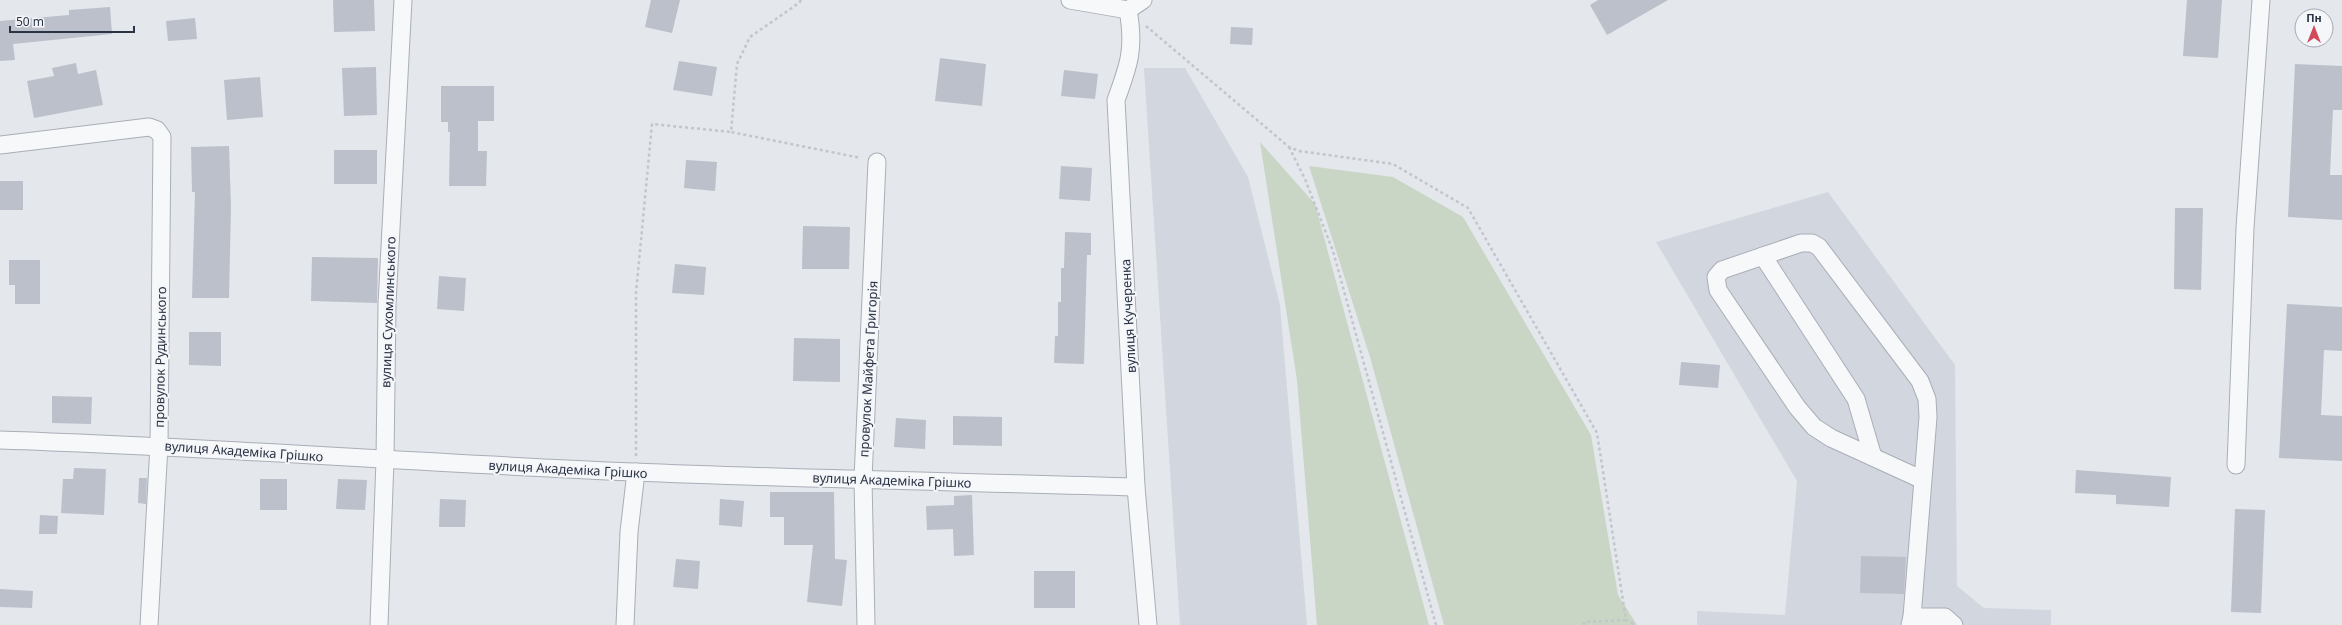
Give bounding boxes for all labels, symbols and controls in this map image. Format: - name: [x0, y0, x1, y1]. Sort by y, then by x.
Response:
- scale bar: [10, 8, 134, 34]
- north arrow: [2294, 8, 2334, 48]
- text: Пн: [2306, 10, 2322, 25]
- text: 50 m: [16, 13, 44, 30]
- street label: вулиця Сухомлинського: [376, 236, 400, 388]
- street label: вулиця Кучеренка: [1116, 259, 1140, 373]
- street label: провулок Майфета Григорія: [854, 280, 882, 458]
- street label: провулок Рудинського: [150, 286, 170, 428]
- street label: вулиця Академіка Грішко: [164, 436, 324, 466]
- street label: вулиця Академіка Грішко: [488, 456, 648, 482]
- street label: вулиця Академіка Грішко: [812, 468, 972, 492]

